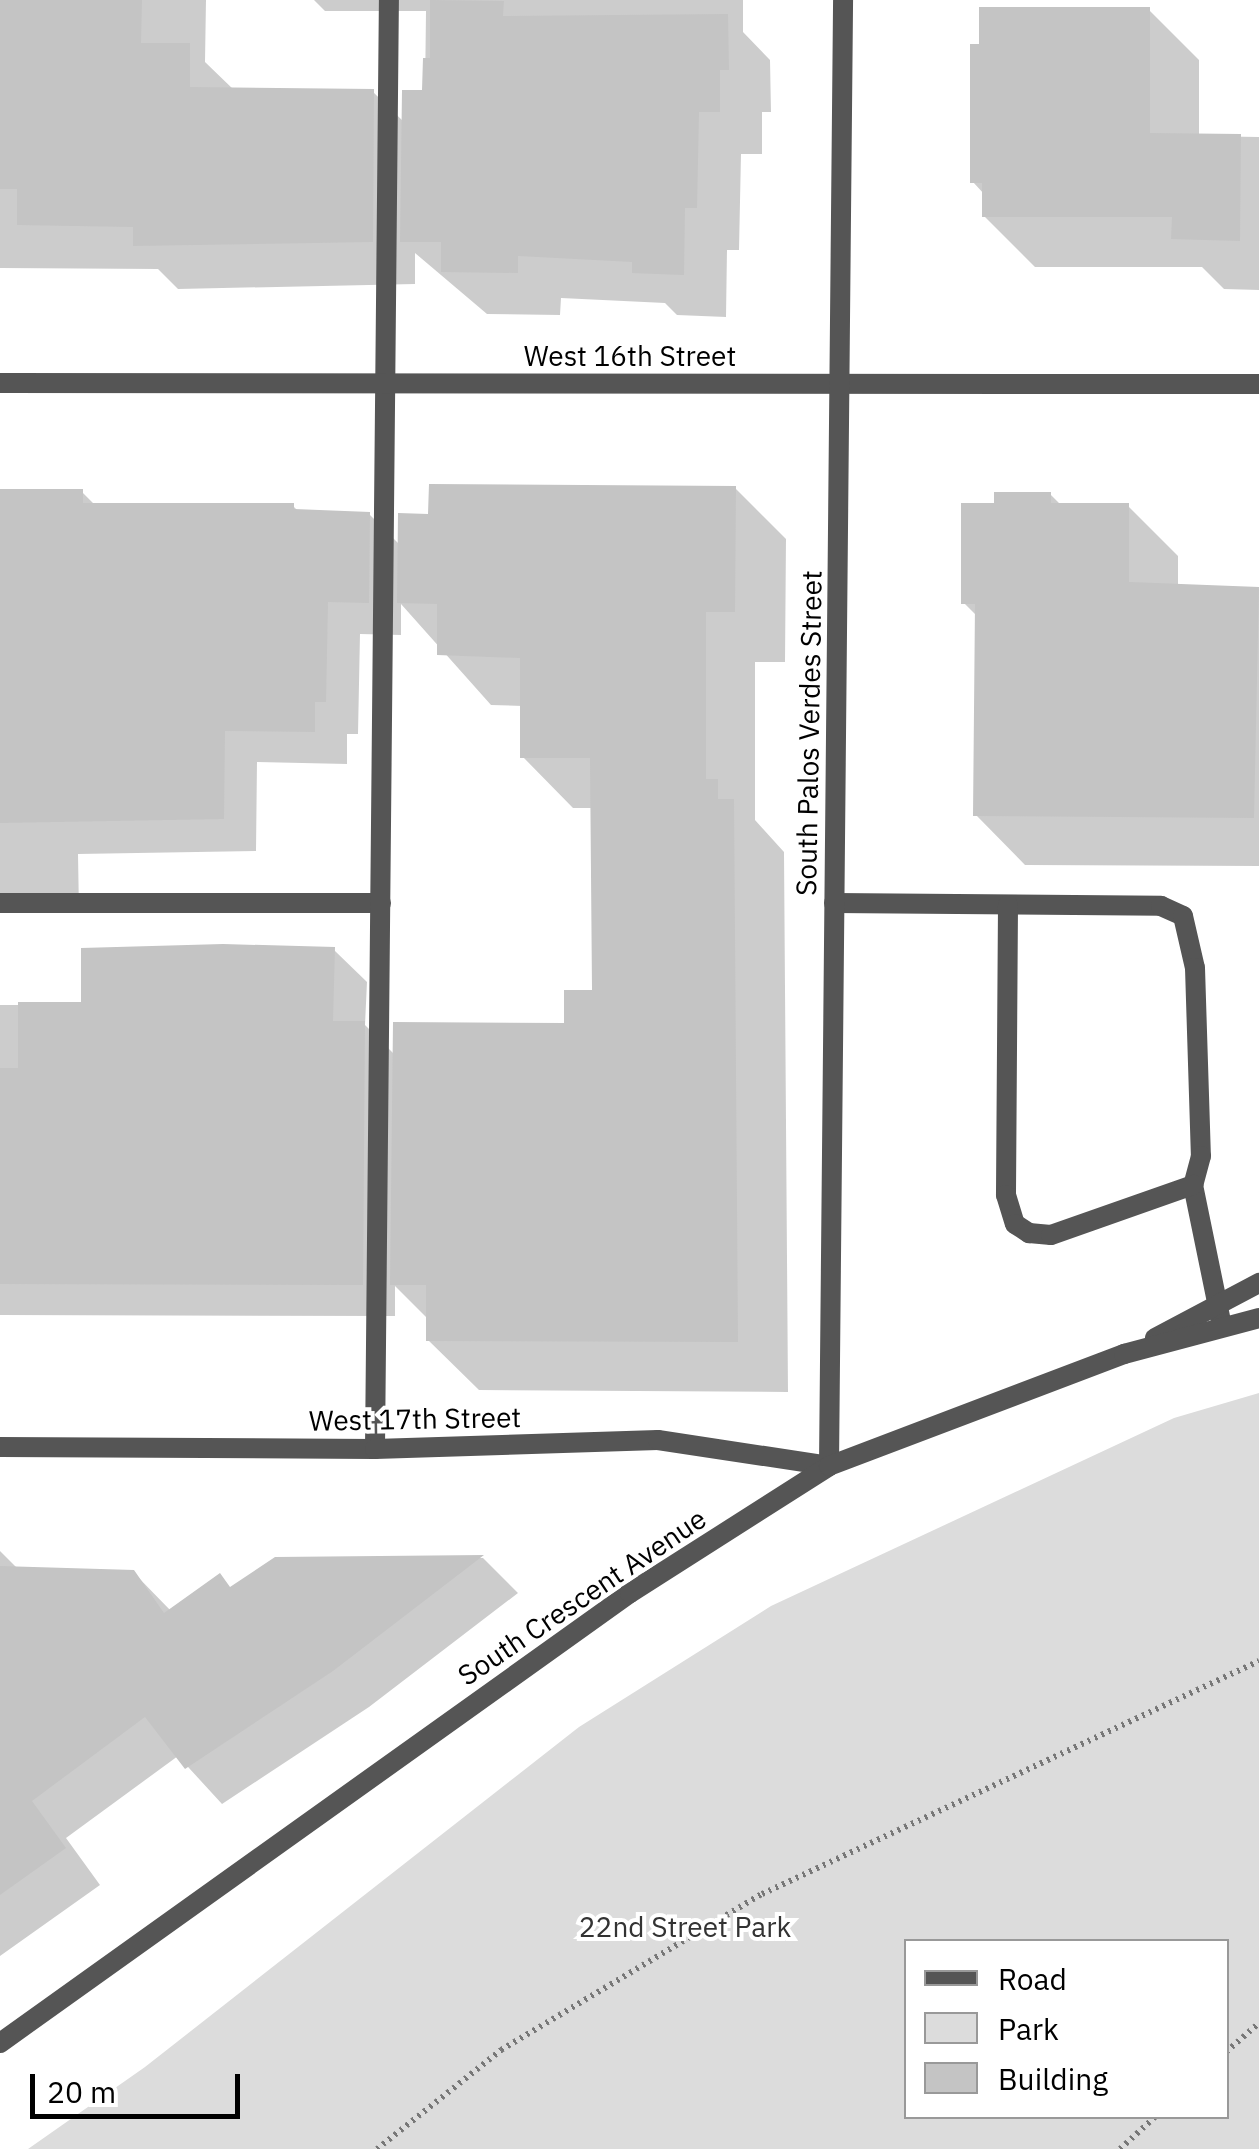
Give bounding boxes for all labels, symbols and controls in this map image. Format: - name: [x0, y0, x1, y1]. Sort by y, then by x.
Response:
- street label: West 16th Street: [524, 339, 736, 373]
- street label: South Palos Verdes Street: [789, 570, 829, 896]
- street label: West 17th Street: [308, 1400, 522, 1438]
- street label: South Crescent Avenue: [452, 1501, 712, 1693]
- park label: 22nd Street Park: [579, 1910, 791, 1944]
- legend: [904, 1939, 1229, 2119]
- text: Road: [998, 1959, 1067, 1998]
- text: Park: [998, 2009, 1059, 2048]
- scale bar: [35, 2054, 245, 2116]
- text: Building: [998, 2059, 1108, 2098]
- text: 20 m: [47, 2072, 116, 2111]

